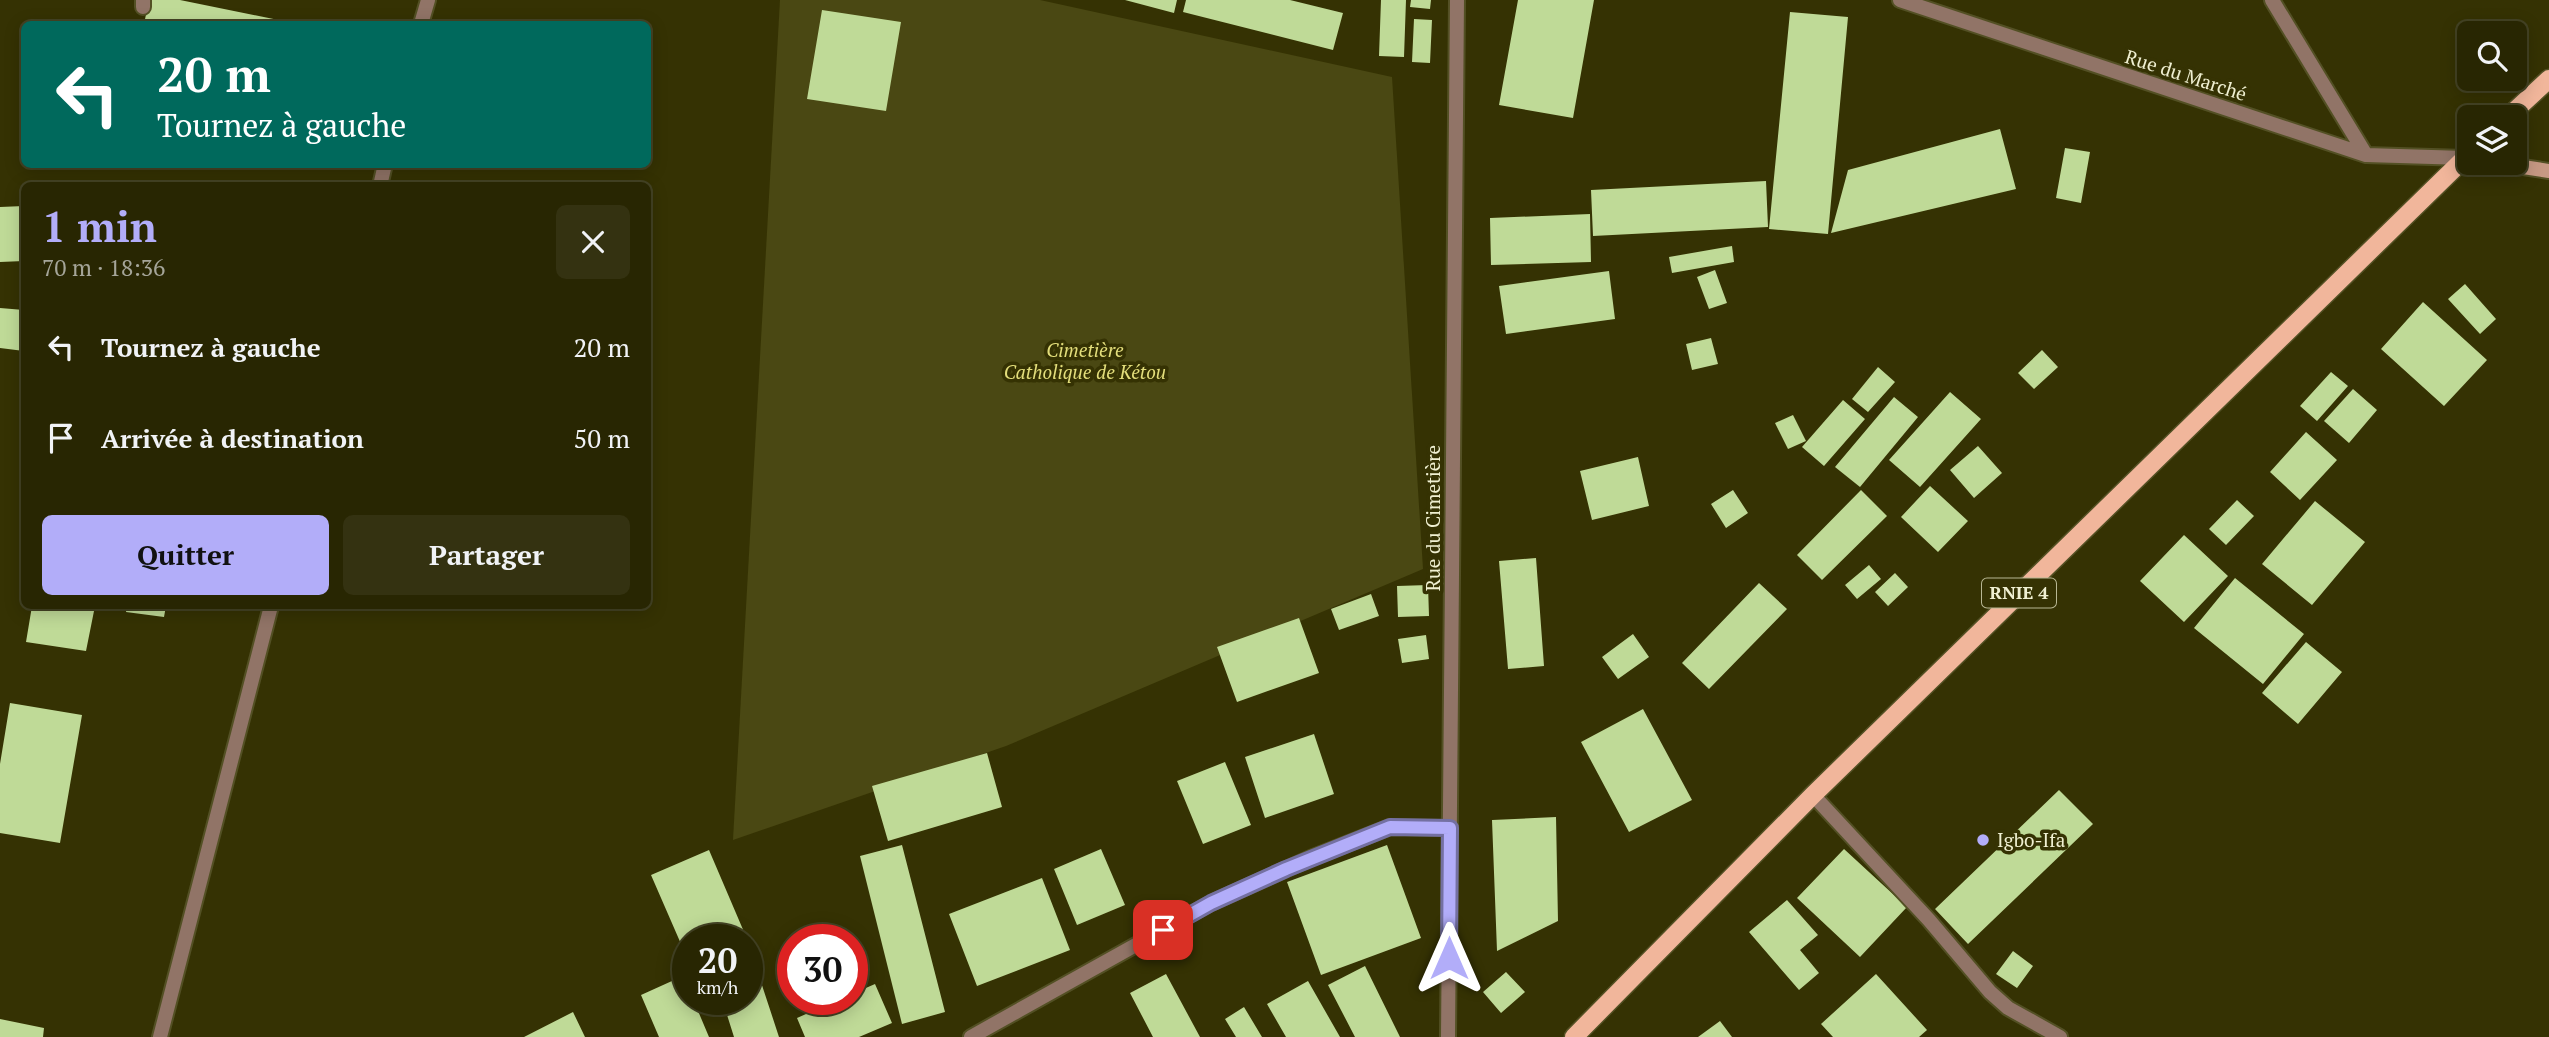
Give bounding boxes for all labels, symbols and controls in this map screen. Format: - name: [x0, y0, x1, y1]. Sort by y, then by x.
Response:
- map controls: [2457, 21, 2527, 175]
- button: search: [2457, 21, 2527, 91]
- text: 20 m: [157, 41, 271, 106]
- street label: Rue du Marché: [2122, 43, 2250, 106]
- icon: left: [42, 49, 133, 140]
- text: Tournez à gauche: [157, 104, 406, 146]
- button: layers: [2457, 105, 2527, 175]
- text: 1 min: [42, 198, 157, 254]
- button: close: [556, 205, 630, 279]
- text: 70 m · 18:36: [42, 252, 165, 283]
- icon: left: [42, 328, 80, 366]
- text: Tournez à gauche: [101, 330, 321, 364]
- text: 20 m: [574, 330, 630, 364]
- park label: Cimetière Catholique de Kétou: [1004, 337, 1166, 384]
- icon: arrive: [42, 419, 80, 457]
- text: Arrivée à destination: [101, 421, 364, 455]
- text: 50 m: [574, 421, 630, 455]
- street label: Rue du Cimetière: [1420, 445, 1445, 591]
- button: Quitter: [42, 515, 329, 595]
- button: Partager: [343, 515, 630, 595]
- road number: RNIE 4: [1982, 578, 2056, 608]
- place label: Igbo-Ifa: [1997, 827, 2066, 852]
- marker: Igbo-Ifa: [1975, 832, 1991, 848]
- pin: [1133, 900, 1193, 960]
- icon: arrive: [1144, 911, 1182, 949]
- position arrow: [1412, 921, 1486, 995]
- speed limit sign: 30: [777, 924, 868, 1015]
- text: 20: [698, 937, 737, 983]
- text: km/h: [697, 975, 738, 999]

